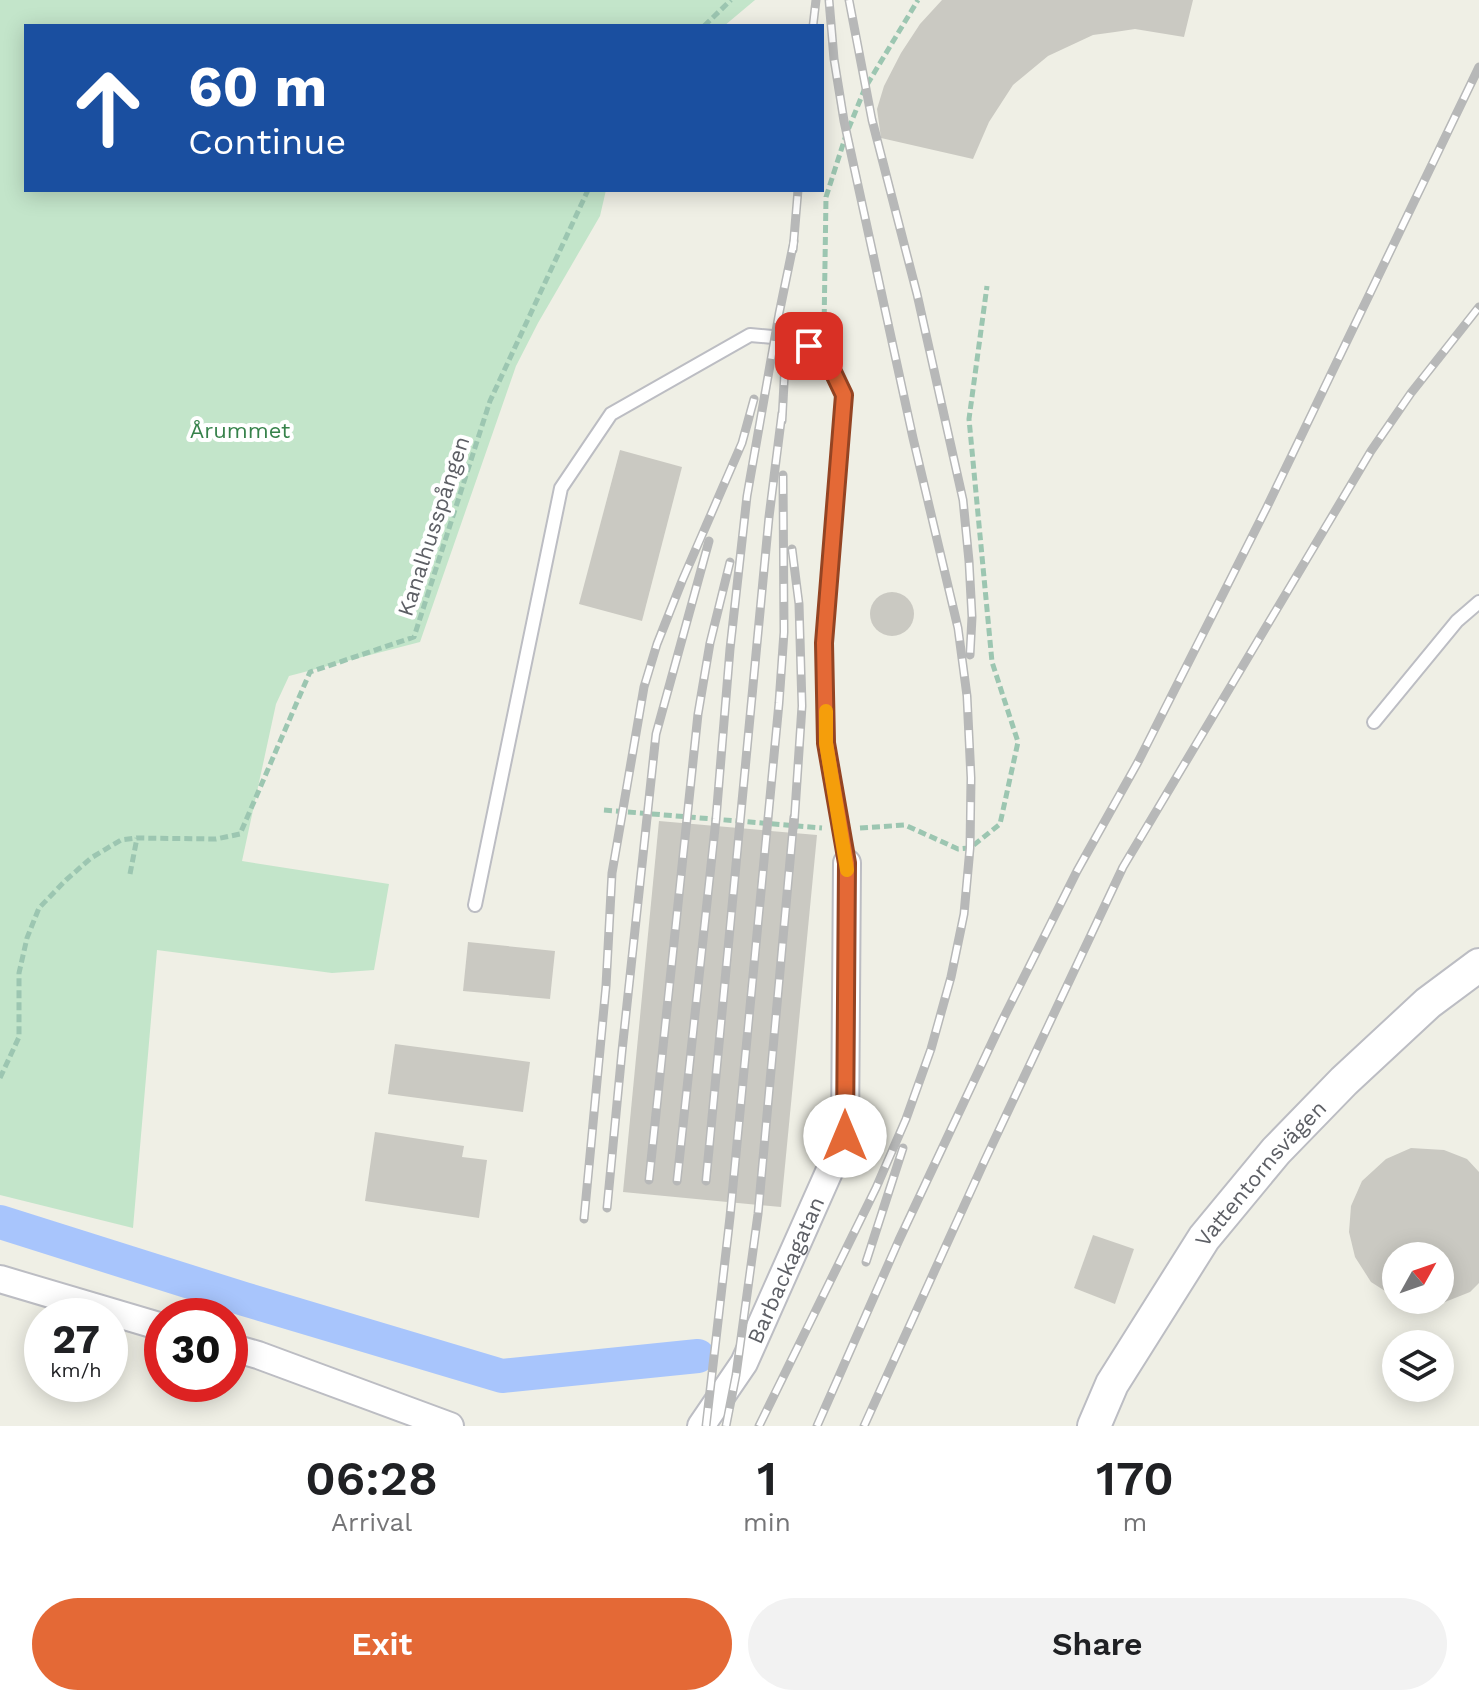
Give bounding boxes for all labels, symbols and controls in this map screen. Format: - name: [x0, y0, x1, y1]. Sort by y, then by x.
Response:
- text: 60 m: [188, 54, 327, 120]
- icon: ahead: [56, 56, 160, 160]
- text: Continue: [188, 121, 346, 163]
- pin: [775, 312, 843, 380]
- icon: arrive: [787, 324, 831, 368]
- park label: Årummet: [190, 418, 290, 443]
- street label: Kanalhusspången: [393, 433, 474, 619]
- position arrow: [803, 1094, 887, 1178]
- street label: Vattentornsvägen: [1190, 1095, 1331, 1251]
- street label: Barbackagatan: [742, 1193, 829, 1348]
- north arrow: [1382, 1242, 1454, 1314]
- map controls: [1382, 1242, 1454, 1402]
- speed limit sign: 30: [144, 1298, 248, 1402]
- text: 27: [52, 1316, 100, 1363]
- button: layers: [1382, 1330, 1454, 1402]
- text: km/h: [50, 1358, 102, 1382]
- text: 06:28: [305, 1450, 438, 1507]
- text: 1: [757, 1450, 777, 1507]
- text: 170: [1096, 1450, 1174, 1507]
- text: Arrival: [331, 1507, 412, 1537]
- text: min: [743, 1507, 791, 1537]
- text: m: [1123, 1507, 1147, 1537]
- button: Exit: [32, 1598, 732, 1690]
- button: Share: [748, 1598, 1447, 1690]

